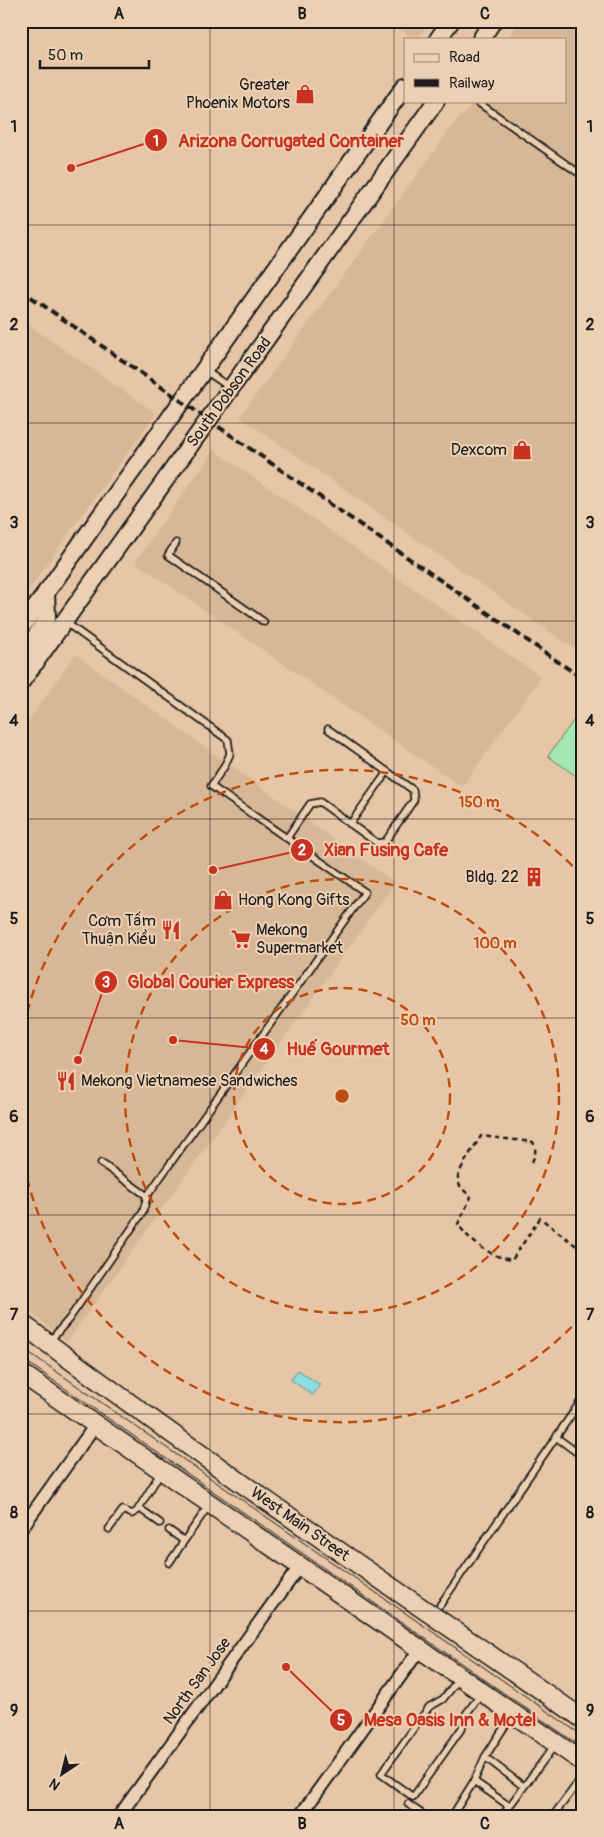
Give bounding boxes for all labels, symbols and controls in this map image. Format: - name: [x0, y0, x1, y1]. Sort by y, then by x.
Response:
- text: A: [114, 4, 125, 24]
- text: B: [297, 4, 307, 24]
- text: C: [480, 4, 490, 24]
- scale bar: [40, 38, 149, 70]
- legend: [404, 38, 566, 102]
- text: 50 m: [48, 46, 83, 65]
- text: Road: [449, 48, 480, 67]
- text: Railway: [449, 74, 495, 93]
- place label: Greater Phoenix Motors: [186, 75, 290, 113]
- shop icon: Greater Phoenix Motors: [294, 83, 316, 105]
- text: 1: [11, 117, 17, 137]
- text: 1: [587, 117, 593, 137]
- callout: Arizona Corrugated Container: [143, 124, 414, 157]
- text: Arizona Corrugated Container: [178, 130, 404, 153]
- text: 1: [153, 132, 159, 151]
- text: 2: [10, 315, 19, 335]
- text: 2: [586, 315, 595, 335]
- street label: South Dobson Road: [182, 333, 276, 451]
- shop icon: Dexcom: [511, 439, 533, 461]
- place label: Dexcom: [451, 440, 507, 460]
- text: 3: [10, 513, 19, 533]
- text: 3: [586, 513, 595, 533]
- text: 4: [9, 711, 19, 731]
- text: 4: [585, 711, 595, 731]
- text: 150 m: [459, 793, 499, 812]
- callout: Xian Fusing Cafe: [289, 833, 458, 866]
- text: Xian Fusing Cafe: [324, 839, 449, 862]
- text: 2: [298, 841, 306, 860]
- building icon: Bldg. 22: [523, 866, 545, 888]
- place label: Bldg. 22: [465, 867, 519, 887]
- shop icon: Hong Kong Gifts: [212, 889, 234, 911]
- place label: Hong Kong Gifts: [238, 890, 349, 910]
- text: 5: [10, 909, 19, 929]
- text: 5: [586, 909, 595, 929]
- place label: Cơm Tấm Thuận Kiều: [82, 911, 156, 949]
- restaurant icon: Cơm Tấm Thuận Kiều: [160, 919, 182, 941]
- place label: Mekong Supermarket: [256, 920, 343, 958]
- supermarket icon: Mekong Supermarket: [230, 928, 252, 950]
- text: 100 m: [474, 934, 516, 953]
- callout: Global Courier Express: [93, 965, 305, 998]
- text: Global Courier Express: [128, 971, 295, 994]
- text: 3: [102, 973, 110, 992]
- text: 50 m: [401, 1011, 435, 1030]
- callout: Huế Gourmet: [251, 1033, 399, 1066]
- text: Huế Gourmet: [286, 1038, 390, 1061]
- text: 4: [260, 1040, 269, 1059]
- restaurant icon: Mekong Vietnamese Sandwiches: [55, 1070, 77, 1092]
- place label: Mekong Vietnamese Sandwiches: [81, 1071, 297, 1091]
- centre of rings: [333, 1087, 351, 1105]
- text: 6: [9, 1107, 19, 1127]
- text: 6: [585, 1107, 595, 1127]
- text: 7: [10, 1305, 19, 1325]
- text: 7: [586, 1305, 595, 1325]
- street label: West Main Street: [247, 1482, 354, 1566]
- text: 8: [10, 1503, 18, 1523]
- text: 8: [586, 1503, 594, 1523]
- street label: North San Jose: [159, 1634, 235, 1728]
- text: 9: [10, 1701, 18, 1721]
- text: 9: [586, 1701, 594, 1721]
- callout: Mesa Oasis Inn & Motel: [329, 1703, 546, 1736]
- text: Mesa Oasis Inn & Motel: [364, 1709, 536, 1732]
- text: 5: [337, 1711, 345, 1730]
- north arrow: [38, 1750, 88, 1800]
- text: N: [46, 1775, 64, 1794]
- text: A: [114, 1814, 125, 1834]
- text: B: [297, 1814, 307, 1834]
- text: C: [480, 1814, 490, 1834]

